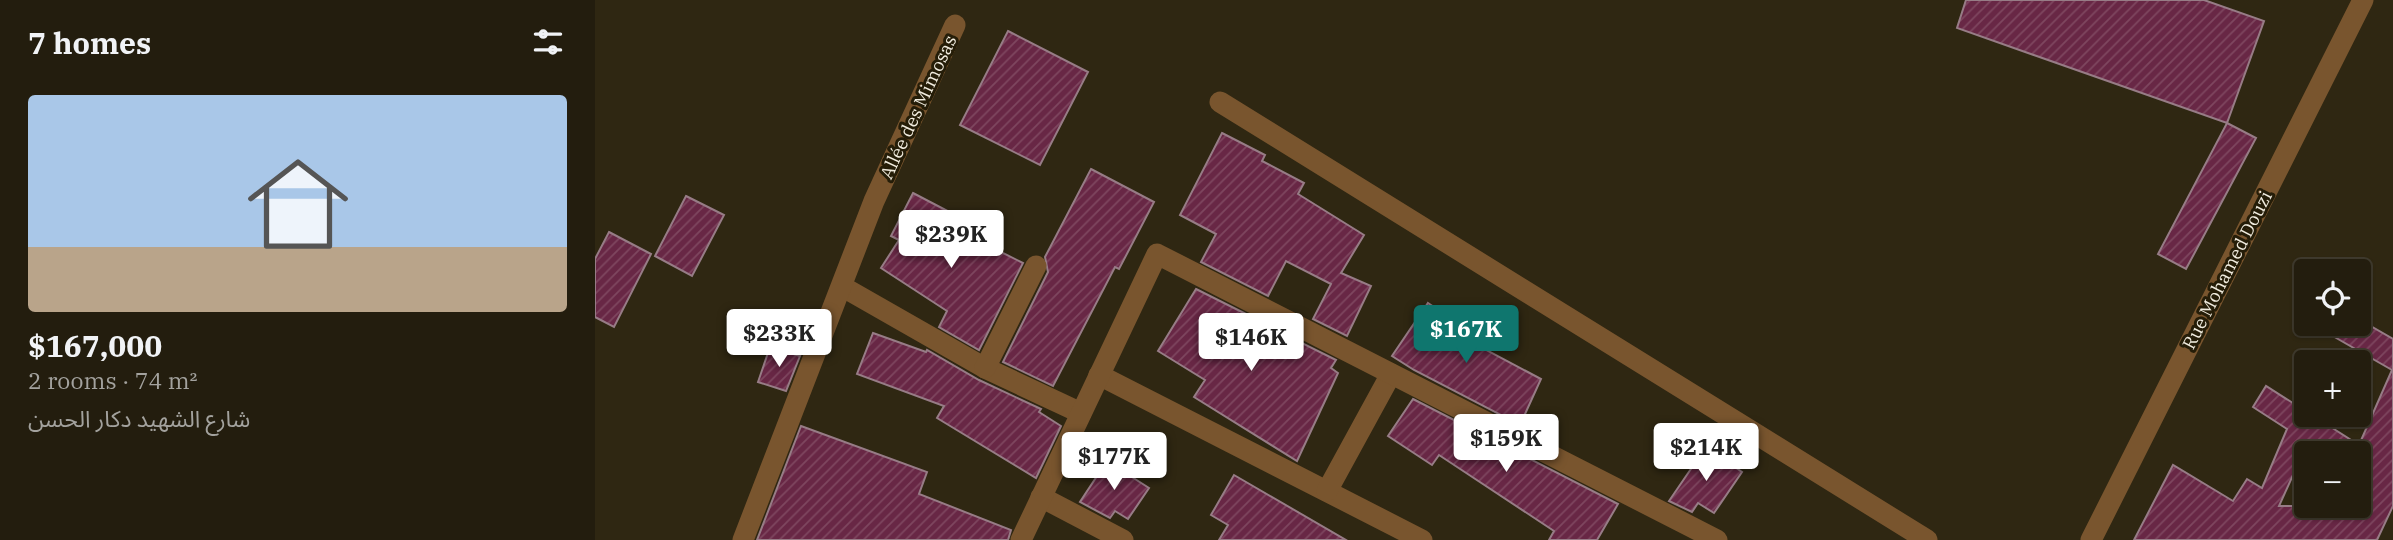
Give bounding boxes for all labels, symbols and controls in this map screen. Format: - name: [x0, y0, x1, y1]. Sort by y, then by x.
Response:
- text: 7 homes: [28, 23, 151, 62]
- icon: filters: [529, 23, 567, 61]
- street label: Allée des Mimosas: [875, 31, 961, 183]
- icon: home: [235, 141, 361, 267]
- street label: Rue Mohamed Douzi: [2177, 187, 2277, 353]
- pin: $239K: [902, 210, 1000, 270]
- text: $239K: [915, 218, 987, 248]
- map controls: [2294, 259, 2371, 518]
- button: locate: [2294, 259, 2371, 336]
- pin: $167K: [1417, 306, 1515, 365]
- pin: $233K: [730, 310, 828, 369]
- text: $167K: [1430, 313, 1502, 343]
- pin: $146K: [1202, 314, 1300, 373]
- text: $233K: [743, 317, 815, 347]
- text: $146K: [1215, 321, 1287, 351]
- text: $167,000: [28, 326, 162, 365]
- button: +: [2294, 350, 2371, 427]
- text: 2 rooms · 74 m²: [28, 365, 198, 395]
- text: شارع الشهيد دكار الحسن: [28, 403, 250, 433]
- pin: $159K: [1457, 414, 1555, 474]
- text: $159K: [1470, 422, 1542, 452]
- pin: $214K: [1657, 424, 1755, 483]
- text: $214K: [1670, 431, 1742, 461]
- pin: $177K: [1065, 433, 1163, 492]
- text: $177K: [1078, 440, 1150, 470]
- button: −: [2294, 441, 2371, 518]

